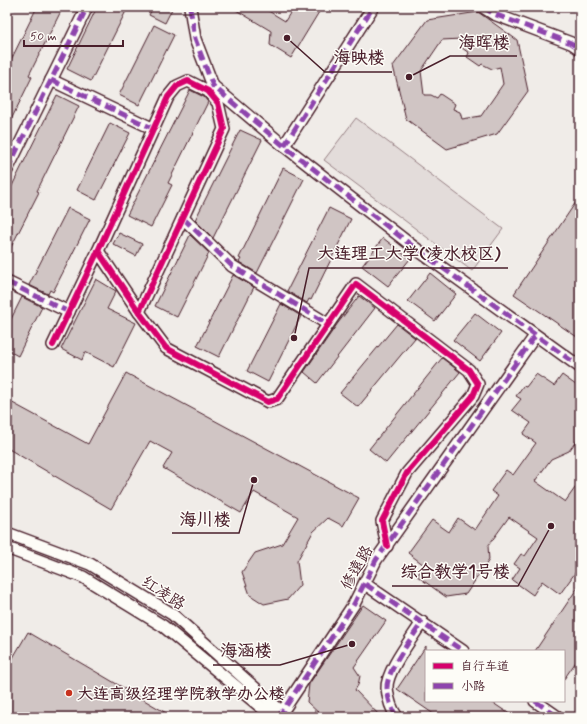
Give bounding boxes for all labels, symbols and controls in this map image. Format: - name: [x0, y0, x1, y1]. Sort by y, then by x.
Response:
- scale bar: [24, 22, 123, 48]
- callout: 海晖楼: [450, 27, 517, 56]
- text: 50 m: [30, 29, 57, 45]
- text: 海晖楼: [459, 32, 510, 54]
- callout: 海映楼: [325, 43, 392, 72]
- text: 海映楼: [334, 47, 385, 69]
- callout: 大连理工大学(凌水校区): [309, 239, 508, 268]
- text: 大连理工大学(凌水校区): [317, 243, 502, 265]
- callout: 海川楼: [172, 504, 239, 533]
- text: 海川楼: [180, 509, 231, 531]
- street label: 修遠路: [336, 542, 378, 594]
- callout: 综合教学1号楼: [392, 557, 518, 586]
- text: 综合教学1号楼: [400, 561, 510, 583]
- street label: 红凌路: [137, 571, 189, 615]
- callout: 海涵楼: [213, 636, 280, 665]
- text: 海涵楼: [221, 640, 272, 662]
- legend: [425, 650, 565, 702]
- text: 自行车道: [461, 659, 509, 675]
- text: 小路: [461, 679, 485, 695]
- place label: 大连高级经理学院教学办公楼: [77, 684, 285, 705]
- marker: 大连高级经理学院教学办公楼: [64, 688, 74, 698]

